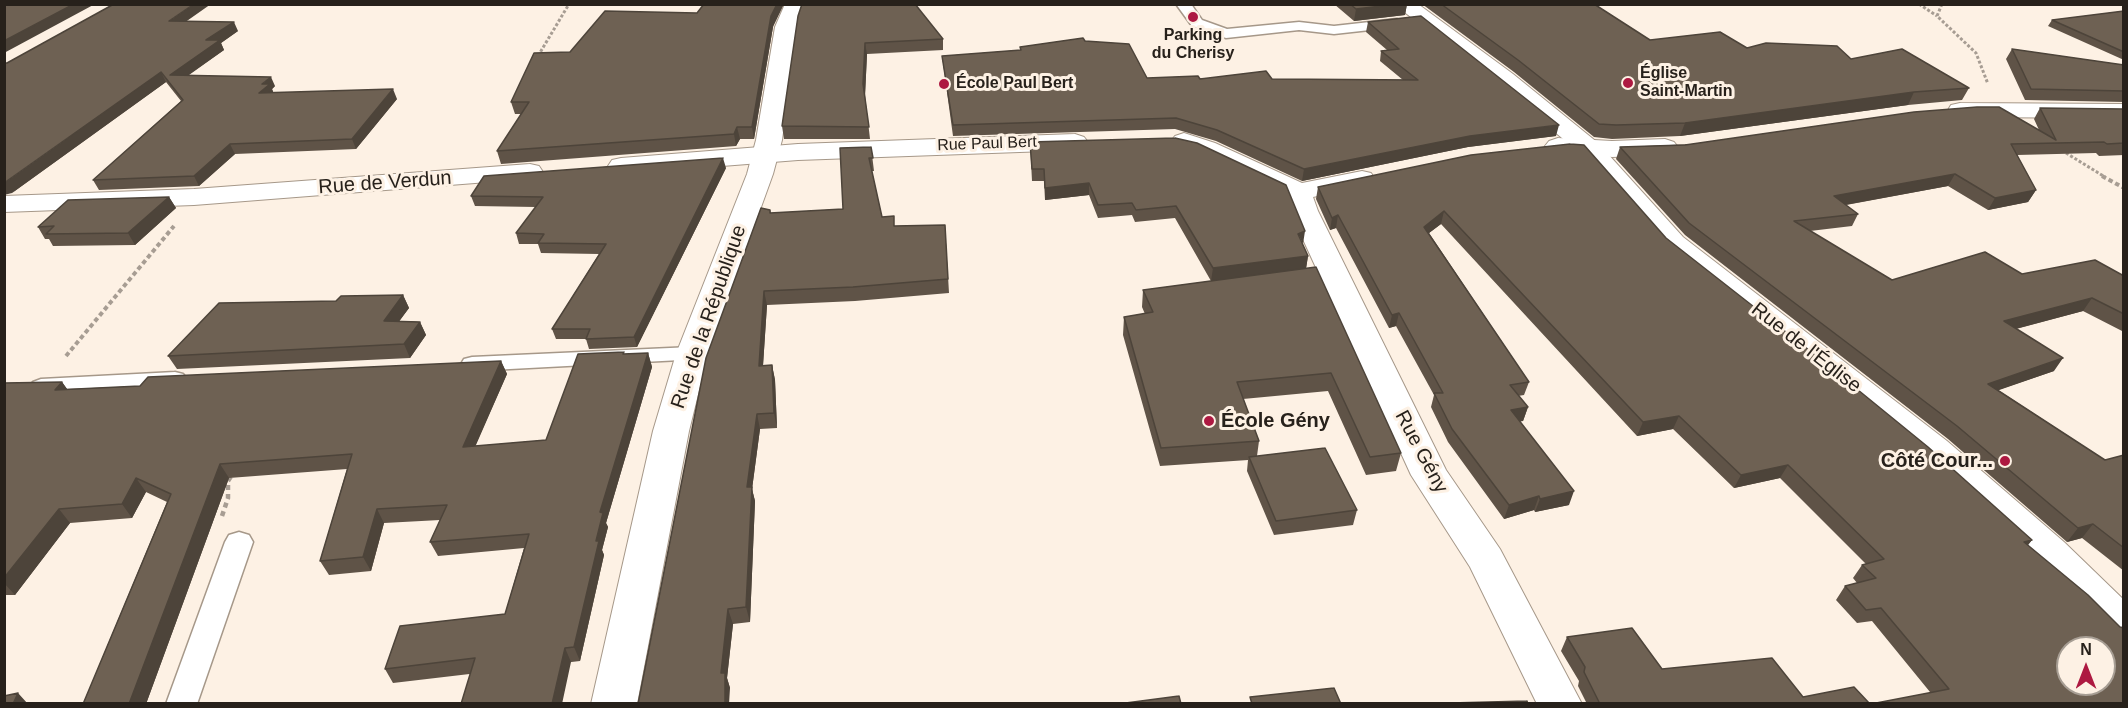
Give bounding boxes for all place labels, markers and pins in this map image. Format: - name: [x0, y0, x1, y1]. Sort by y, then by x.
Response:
- marker: Parking du Cherisy: [1186, 10, 1200, 24]
- place label: Parking du Cherisy: [1152, 26, 1234, 64]
- place label: Église Saint-Martin: [1640, 64, 1732, 102]
- place label: École Paul Bert: [956, 74, 1073, 94]
- marker: Église Saint-Martin: [1621, 76, 1635, 90]
- marker: École Paul Bert: [937, 77, 951, 91]
- place label: École Gény: [1221, 409, 1330, 433]
- marker: École Gény: [1202, 414, 1216, 428]
- place label: Côté Cour...: [1881, 449, 1993, 473]
- marker: Côté Cour...: [1998, 454, 2012, 468]

